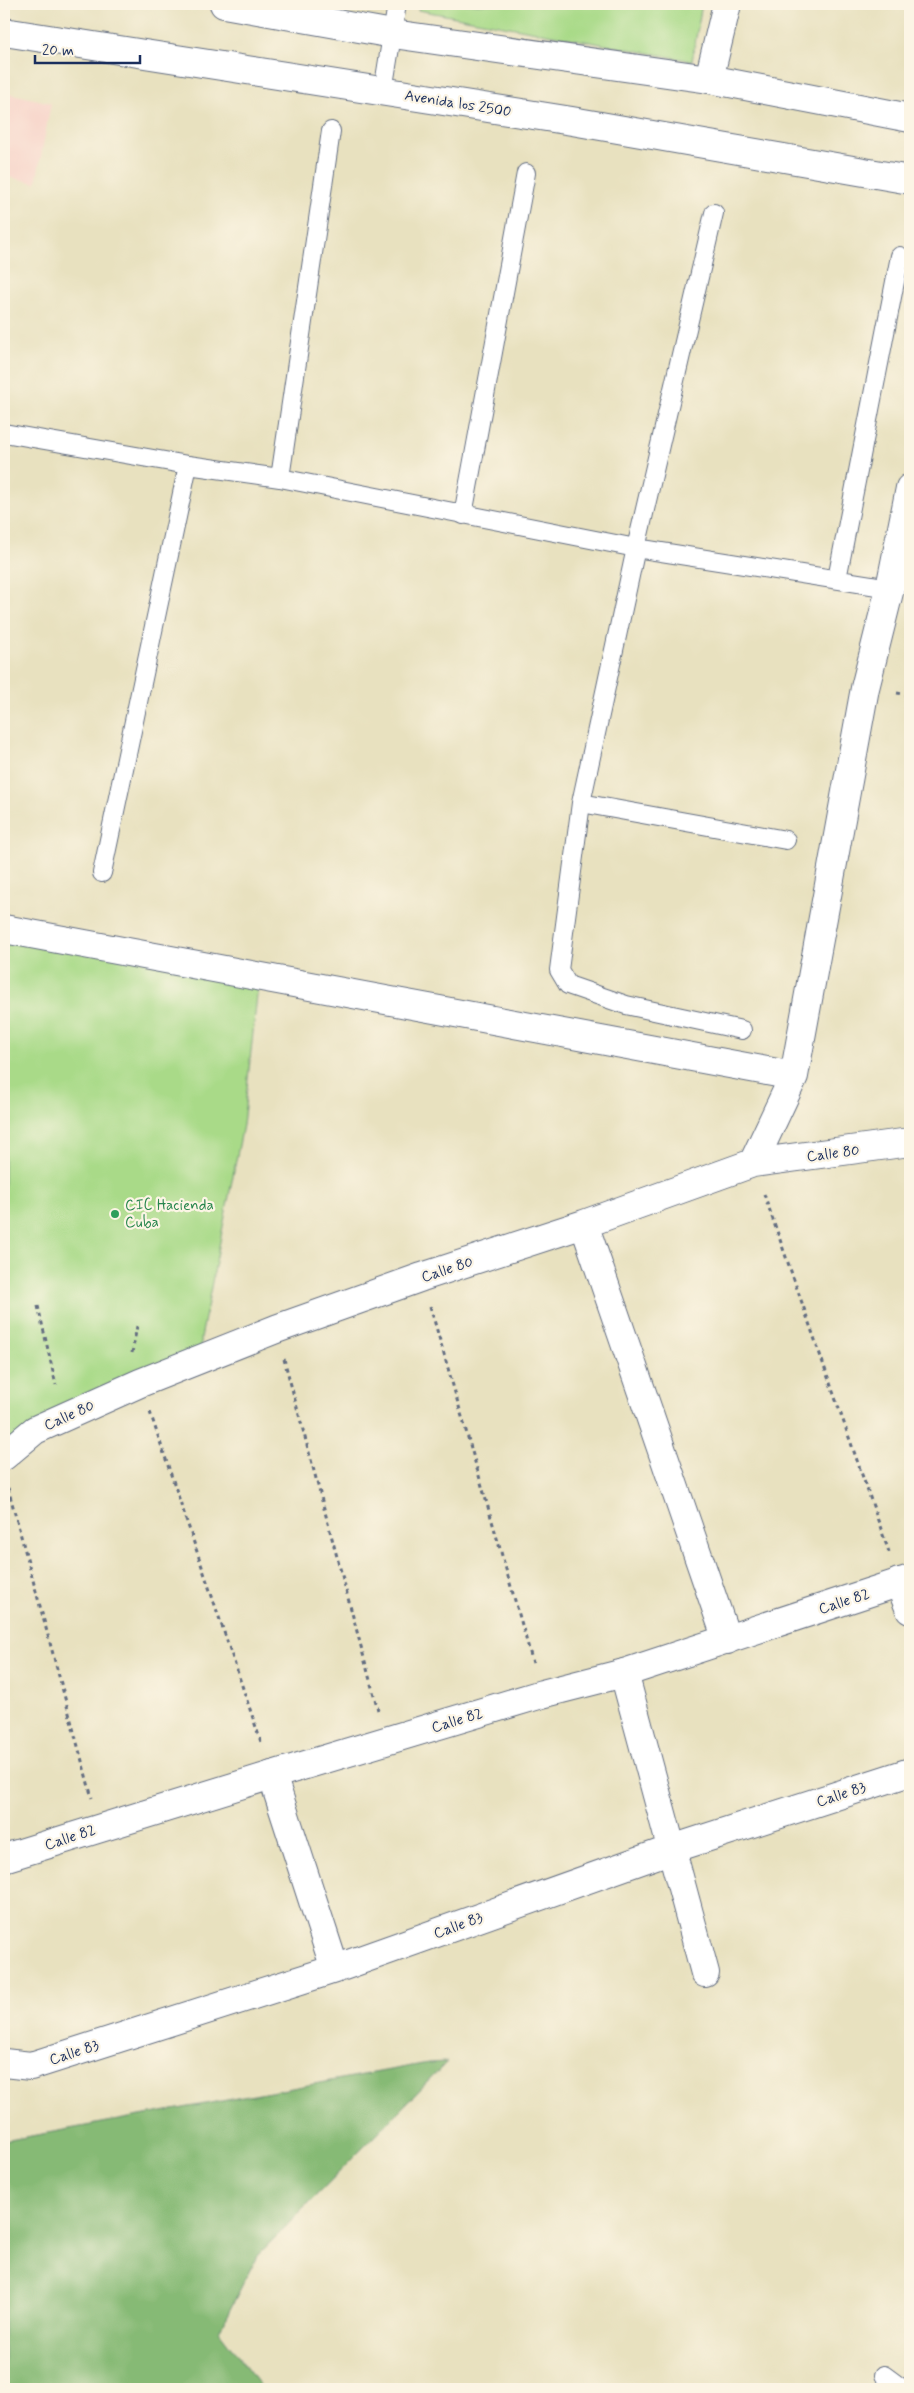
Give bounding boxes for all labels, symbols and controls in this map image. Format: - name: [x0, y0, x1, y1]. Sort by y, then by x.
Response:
- scale bar: [35, 32, 140, 64]
- text: 20 m: [42, 41, 74, 61]
- street label: Avenida los 2500: [403, 86, 513, 122]
- street label: Calle 80: [805, 1141, 861, 1167]
- place label: CIC Hacienda Cuba: [125, 1196, 214, 1233]
- marker: CIC Hacienda Cuba: [109, 1208, 121, 1220]
- street label: Calle 80: [419, 1252, 476, 1288]
- street label: Calle 80: [41, 1396, 98, 1436]
- street label: Calle 82: [816, 1584, 873, 1620]
- street label: Calle 82: [429, 1704, 485, 1738]
- street label: Calle 83: [814, 1778, 869, 1812]
- street label: Calle 82: [42, 1820, 99, 1856]
- street label: Calle 83: [431, 1908, 486, 1944]
- street label: Calle 83: [47, 2036, 102, 2070]

